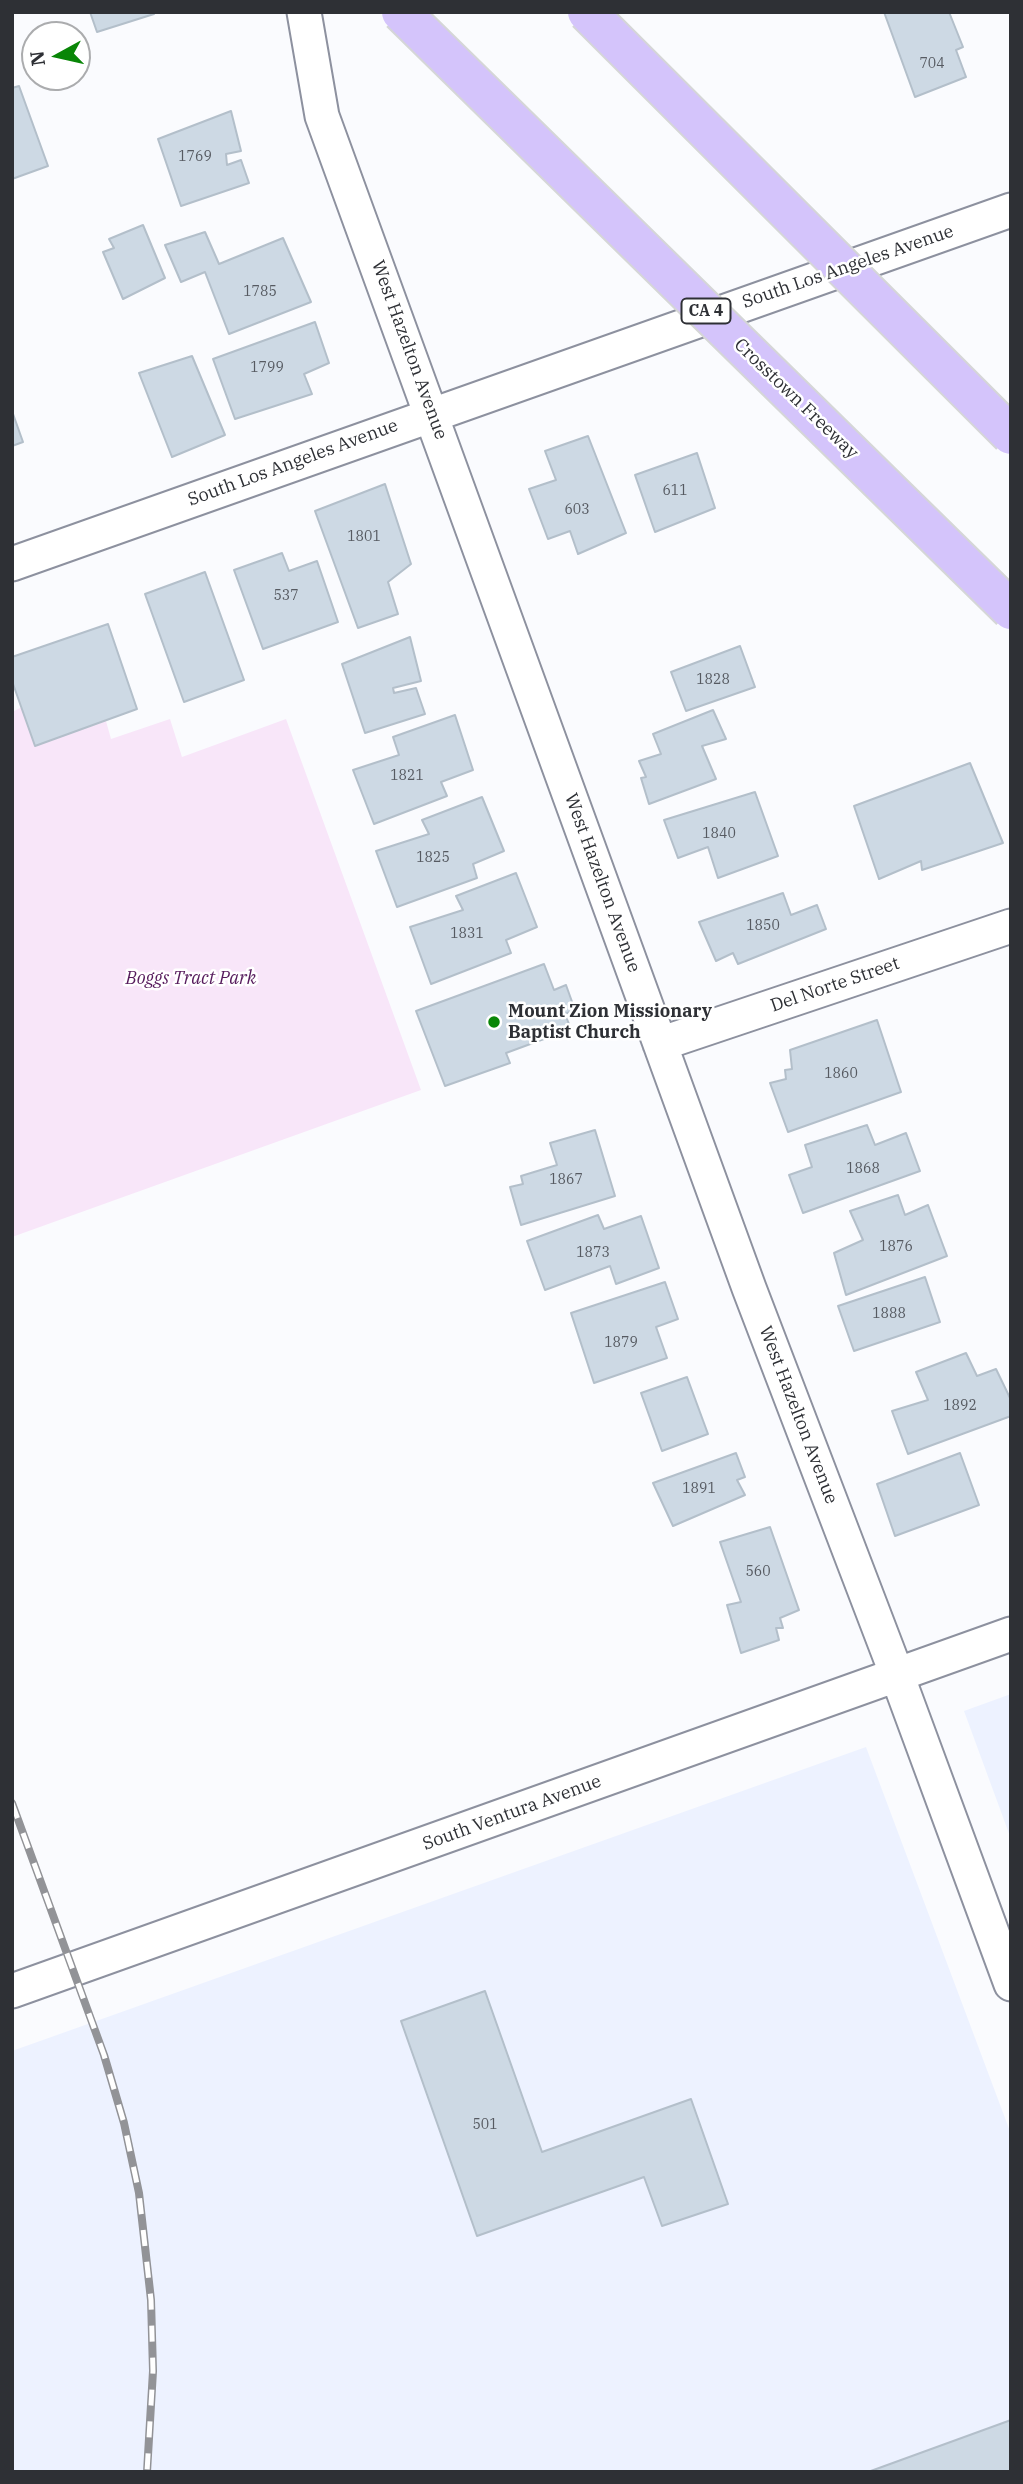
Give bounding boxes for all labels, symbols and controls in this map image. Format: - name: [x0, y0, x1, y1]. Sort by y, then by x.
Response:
- north arrow: [21, 21, 91, 91]
- text: N: [24, 50, 50, 68]
- house number: 704: [919, 56, 945, 72]
- house number: 1769: [178, 149, 212, 165]
- street label: South Los Angeles Avenue: [740, 221, 956, 313]
- street label: West Hazelton Avenue: [367, 258, 451, 442]
- house number: 1785: [243, 284, 277, 300]
- road number: CA 4: [682, 298, 730, 324]
- street label: Crosstown Freeway: [729, 334, 863, 464]
- house number: 1799: [250, 360, 284, 376]
- street label: South Los Angeles Avenue: [185, 415, 401, 511]
- house number: 611: [662, 483, 688, 499]
- house number: 603: [564, 502, 590, 518]
- house number: 1801: [347, 529, 381, 545]
- house number: 537: [273, 588, 299, 604]
- house number: 1828: [696, 672, 730, 688]
- house number: 1821: [390, 768, 424, 784]
- street label: West Hazelton Avenue: [560, 791, 644, 975]
- house number: 1840: [702, 826, 736, 842]
- house number: 1825: [416, 850, 450, 866]
- house number: 1850: [746, 918, 780, 934]
- house number: 1831: [450, 926, 484, 942]
- street label: Del Norte Street: [768, 953, 902, 1017]
- park label: Boggs Tract Park: [126, 968, 256, 990]
- place label: Mount Zion Missionary Baptist Church: [508, 1001, 712, 1044]
- marker: Mount Zion Missionary Baptist Church: [486, 1014, 502, 1030]
- house number: 1860: [824, 1066, 858, 1082]
- house number: 1868: [846, 1161, 880, 1177]
- house number: 1867: [549, 1172, 583, 1188]
- house number: 1876: [879, 1239, 913, 1255]
- house number: 1873: [576, 1245, 610, 1261]
- house number: 1888: [872, 1306, 906, 1322]
- street label: West Hazelton Avenue: [754, 1323, 842, 1507]
- house number: 1879: [604, 1335, 638, 1351]
- house number: 1892: [943, 1398, 977, 1414]
- house number: 1891: [682, 1481, 716, 1497]
- house number: 560: [745, 1564, 771, 1580]
- street label: South Ventura Avenue: [420, 1771, 604, 1855]
- house number: 501: [472, 2117, 498, 2133]

